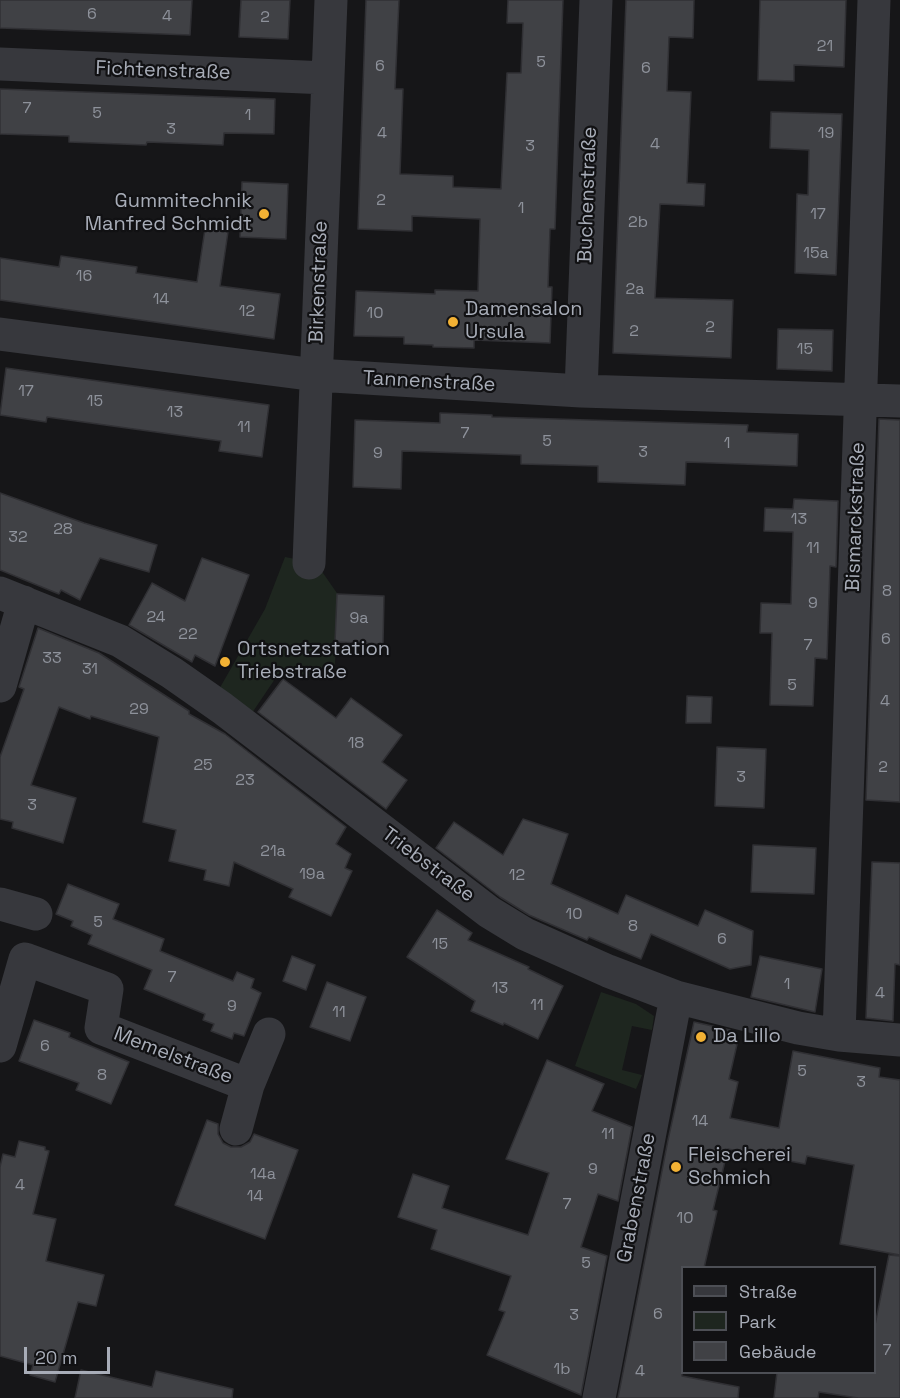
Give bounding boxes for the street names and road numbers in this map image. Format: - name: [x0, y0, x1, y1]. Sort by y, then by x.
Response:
- street label: Fichtenstraße: [95, 57, 231, 85]
- street label: Buchenstraße: [574, 126, 602, 264]
- street label: Birkenstraße: [305, 220, 333, 344]
- street label: Tannenstraße: [362, 367, 496, 397]
- street label: Bismarckstraße: [841, 442, 871, 592]
- street label: Triebstraße: [377, 822, 479, 908]
- street label: Memelstraße: [110, 1022, 236, 1090]
- street label: Grabenstraße: [613, 1131, 661, 1265]

